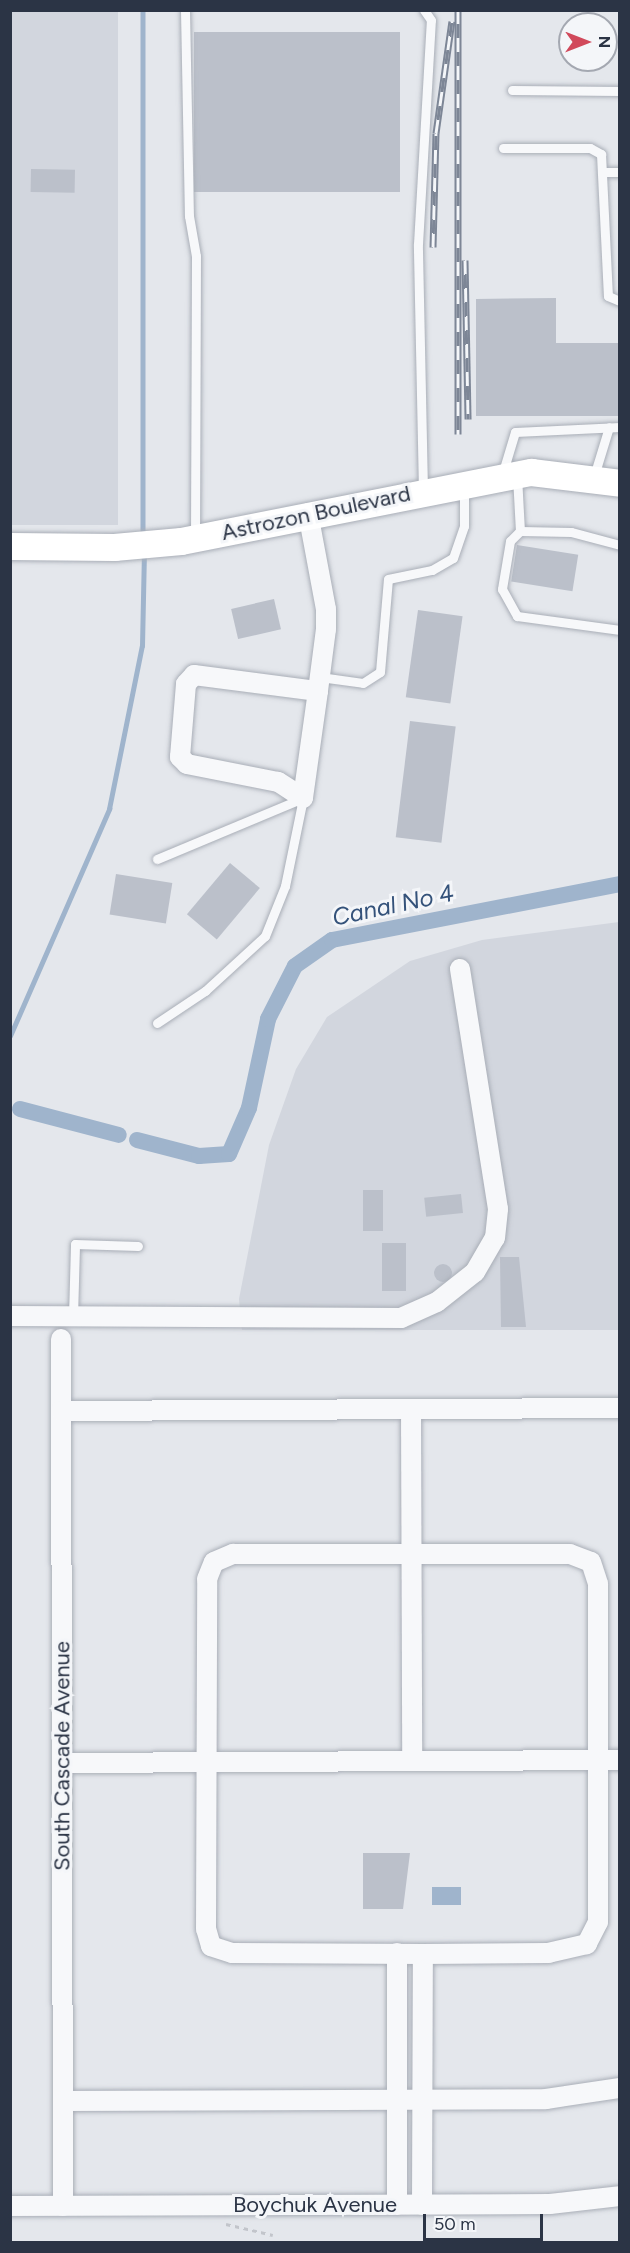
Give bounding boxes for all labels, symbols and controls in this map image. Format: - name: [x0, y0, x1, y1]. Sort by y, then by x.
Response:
- north arrow: [558, 12, 618, 72]
- text: N: [595, 36, 614, 48]
- street label: Astrozon Boulevard: [219, 480, 413, 546]
- water label: Canal No 4: [330, 878, 456, 932]
- street label: South Cascade Avenue: [49, 1641, 75, 1871]
- street label: Boychuk Avenue: [233, 2192, 397, 2218]
- scale bar: [426, 2202, 546, 2240]
- text: 50 m: [434, 2213, 476, 2235]

